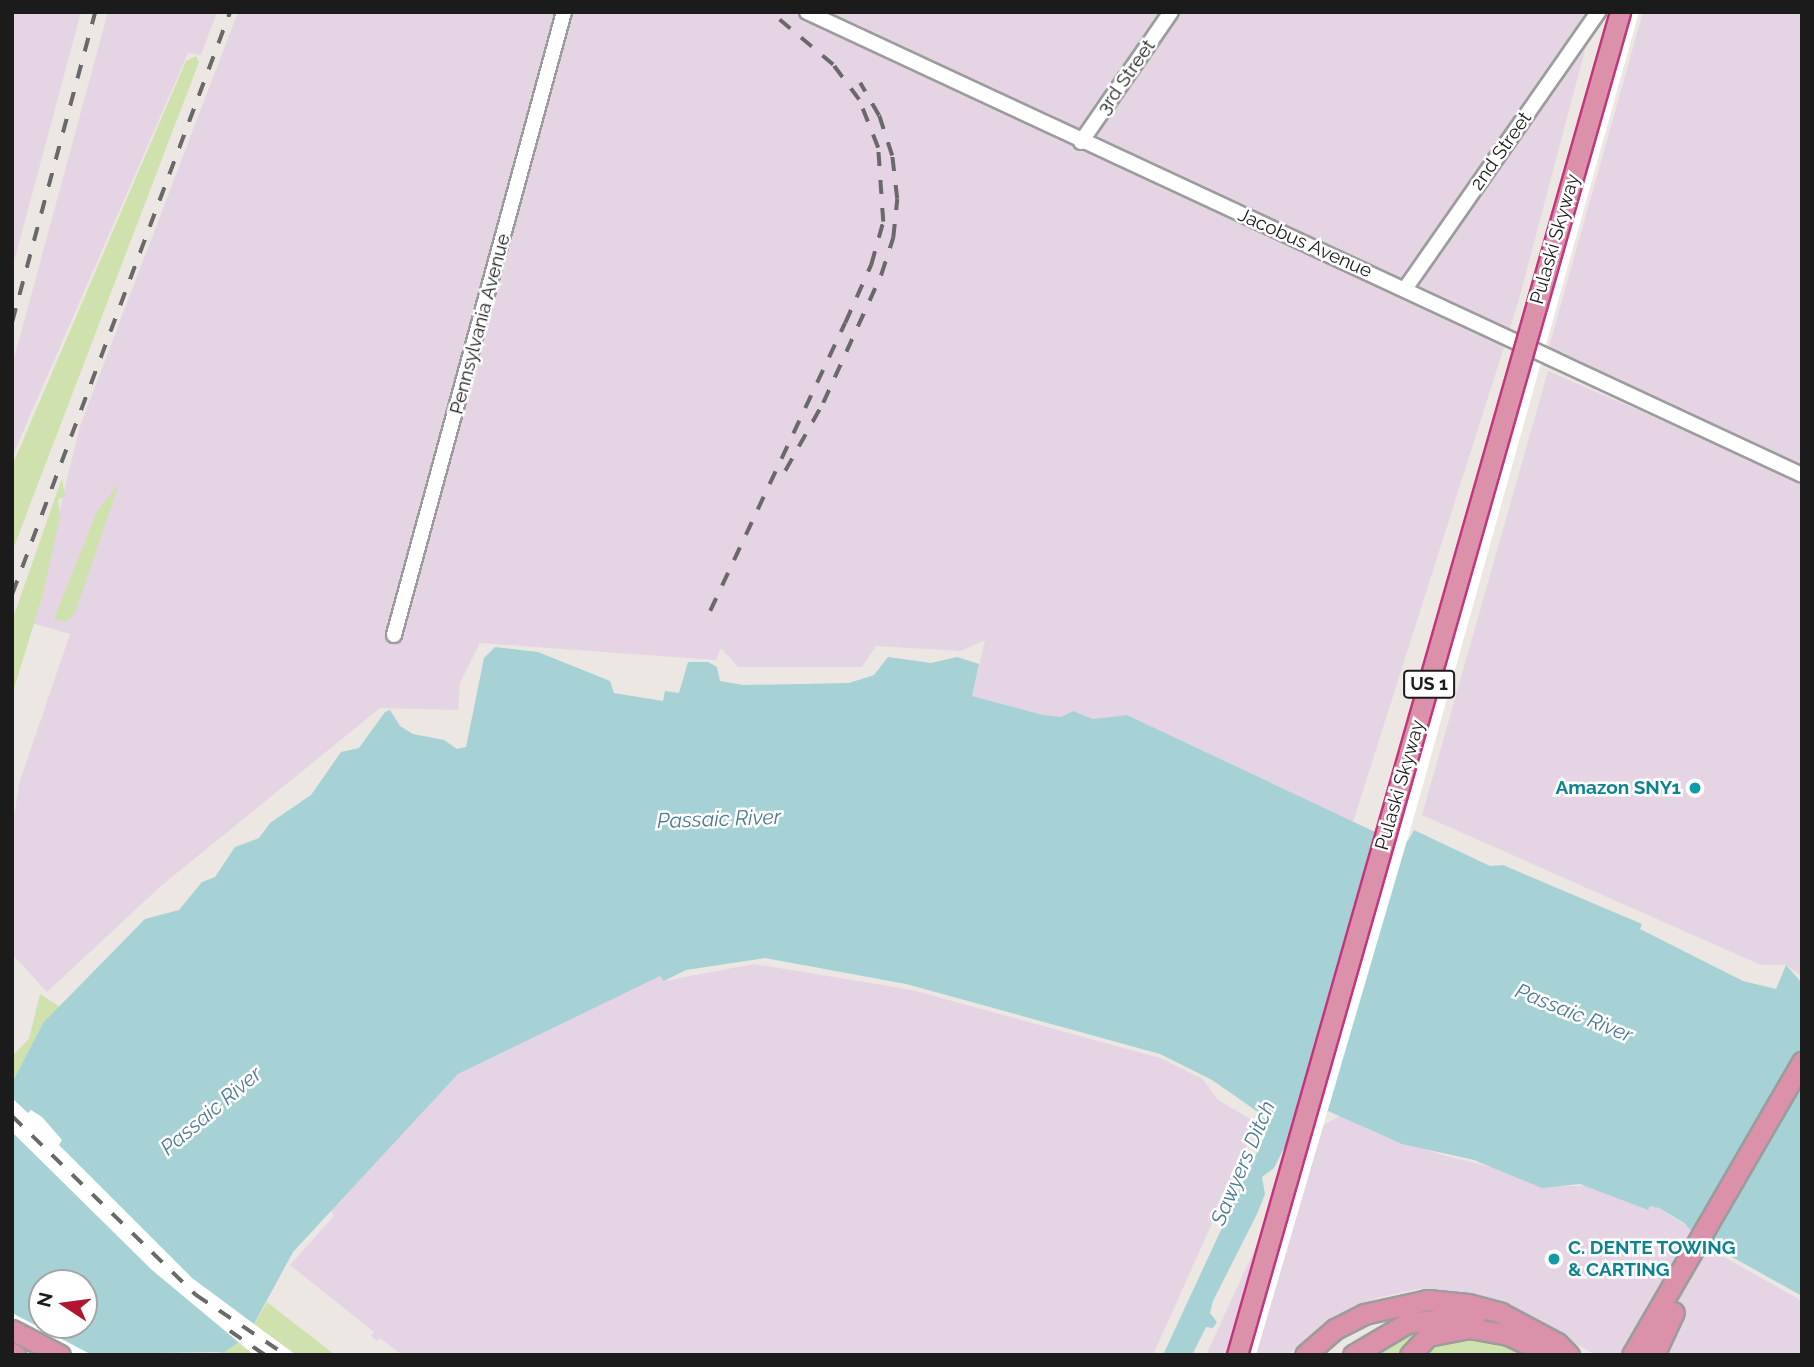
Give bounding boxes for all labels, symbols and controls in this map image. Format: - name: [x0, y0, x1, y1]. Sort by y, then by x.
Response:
- street label: 3rd Street: [1092, 35, 1160, 119]
- street label: 2nd Street: [1466, 107, 1536, 195]
- street label: Pulaski Skyway: [1526, 171, 1584, 307]
- street label: Jacobus Avenue: [1234, 203, 1376, 283]
- street label: Pennsylvania Avenue: [445, 231, 515, 417]
- road number: US 1: [1403, 670, 1455, 698]
- street label: Pulaski Skyway: [1371, 717, 1429, 853]
- place label: Amazon SNY1: [1556, 777, 1681, 799]
- marker: Amazon SNY1: [1687, 780, 1703, 796]
- water label: Passaic River: [657, 804, 781, 834]
- water label: Passaic River: [1512, 978, 1636, 1048]
- water label: Passaic River: [155, 1061, 267, 1161]
- water label: Sawyers Ditch: [1206, 1097, 1280, 1229]
- place label: C. DENTE TOWING & CARTING: [1568, 1237, 1736, 1281]
- marker: C. DENTE TOWING & CARTING: [1546, 1251, 1562, 1267]
- north arrow: [28, 1269, 98, 1339]
- text: N: [32, 1290, 57, 1309]

